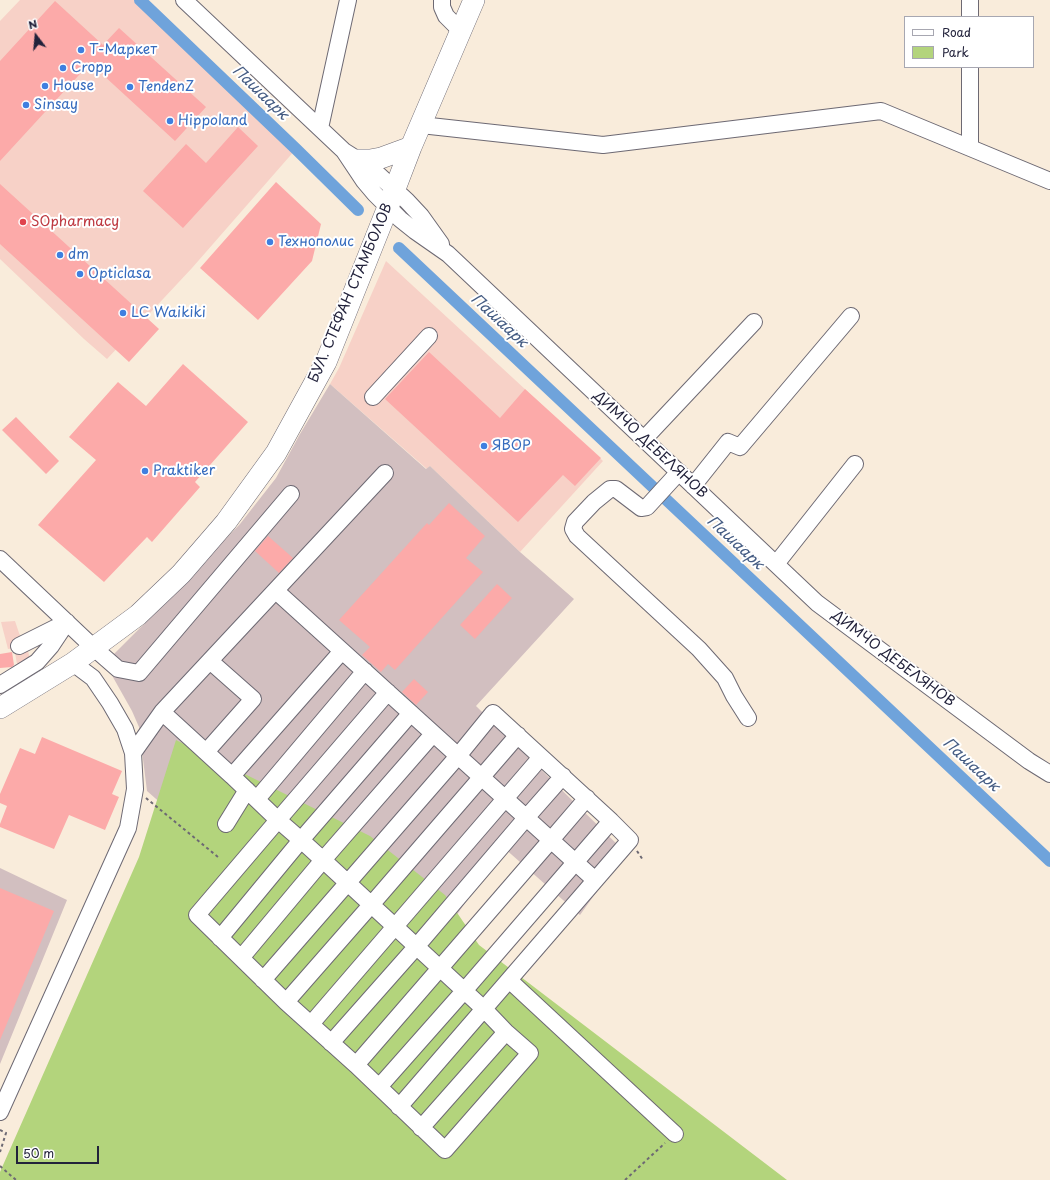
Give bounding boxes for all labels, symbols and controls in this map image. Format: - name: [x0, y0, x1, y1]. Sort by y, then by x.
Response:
- text: N: [26, 15, 39, 33]
- north arrow: [16, 16, 56, 56]
- legend: [904, 16, 1034, 68]
- text: Road: [942, 23, 971, 41]
- place label: Т-Маркет: [89, 42, 157, 58]
- text: Park: [942, 43, 969, 61]
- marker: Т-Маркет: [76, 45, 86, 55]
- place label: Cropp: [71, 60, 112, 76]
- water label: Пашаарк: [228, 62, 292, 124]
- marker: Cropp: [58, 63, 68, 73]
- place label: House: [53, 78, 94, 94]
- place label: TendenZ: [138, 79, 194, 95]
- marker: House: [40, 81, 50, 91]
- marker: TendenZ: [125, 82, 135, 92]
- place label: Sinsay: [34, 97, 78, 113]
- marker: Sinsay: [21, 100, 31, 110]
- place label: Hippoland: [178, 113, 247, 129]
- marker: Hippoland: [165, 116, 175, 126]
- street label: БУЛ. СТЕФАН СТАМБОЛОВ: [306, 201, 396, 385]
- place label: SOpharmacy: [31, 214, 119, 230]
- marker: SOpharmacy: [18, 217, 28, 227]
- place label: Технополис: [278, 234, 354, 250]
- marker: Технополис: [265, 237, 275, 247]
- place label: dm: [68, 247, 89, 263]
- marker: dm: [55, 250, 65, 260]
- place label: Opticlasa: [88, 266, 151, 282]
- marker: Opticlasa: [75, 269, 85, 279]
- water label: Пашаарк: [467, 290, 531, 352]
- place label: LC Waikiki: [131, 305, 206, 321]
- marker: LC Waikiki: [118, 308, 128, 318]
- street label: ДИМЧО ДЕБЕЛЯНОВ: [590, 388, 710, 502]
- place label: ЯВОР: [492, 438, 531, 454]
- marker: ЯВОР: [479, 441, 489, 451]
- place label: Praktiker: [153, 463, 215, 479]
- marker: Praktiker: [140, 466, 150, 476]
- water label: Пашаарк: [703, 512, 767, 574]
- street label: ДИМЧО ДЕБЕЛЯНОВ: [828, 607, 958, 711]
- water label: Пашаарк: [939, 734, 1003, 796]
- scale bar: [18, 1138, 101, 1164]
- text: 50 m: [23, 1144, 54, 1162]

